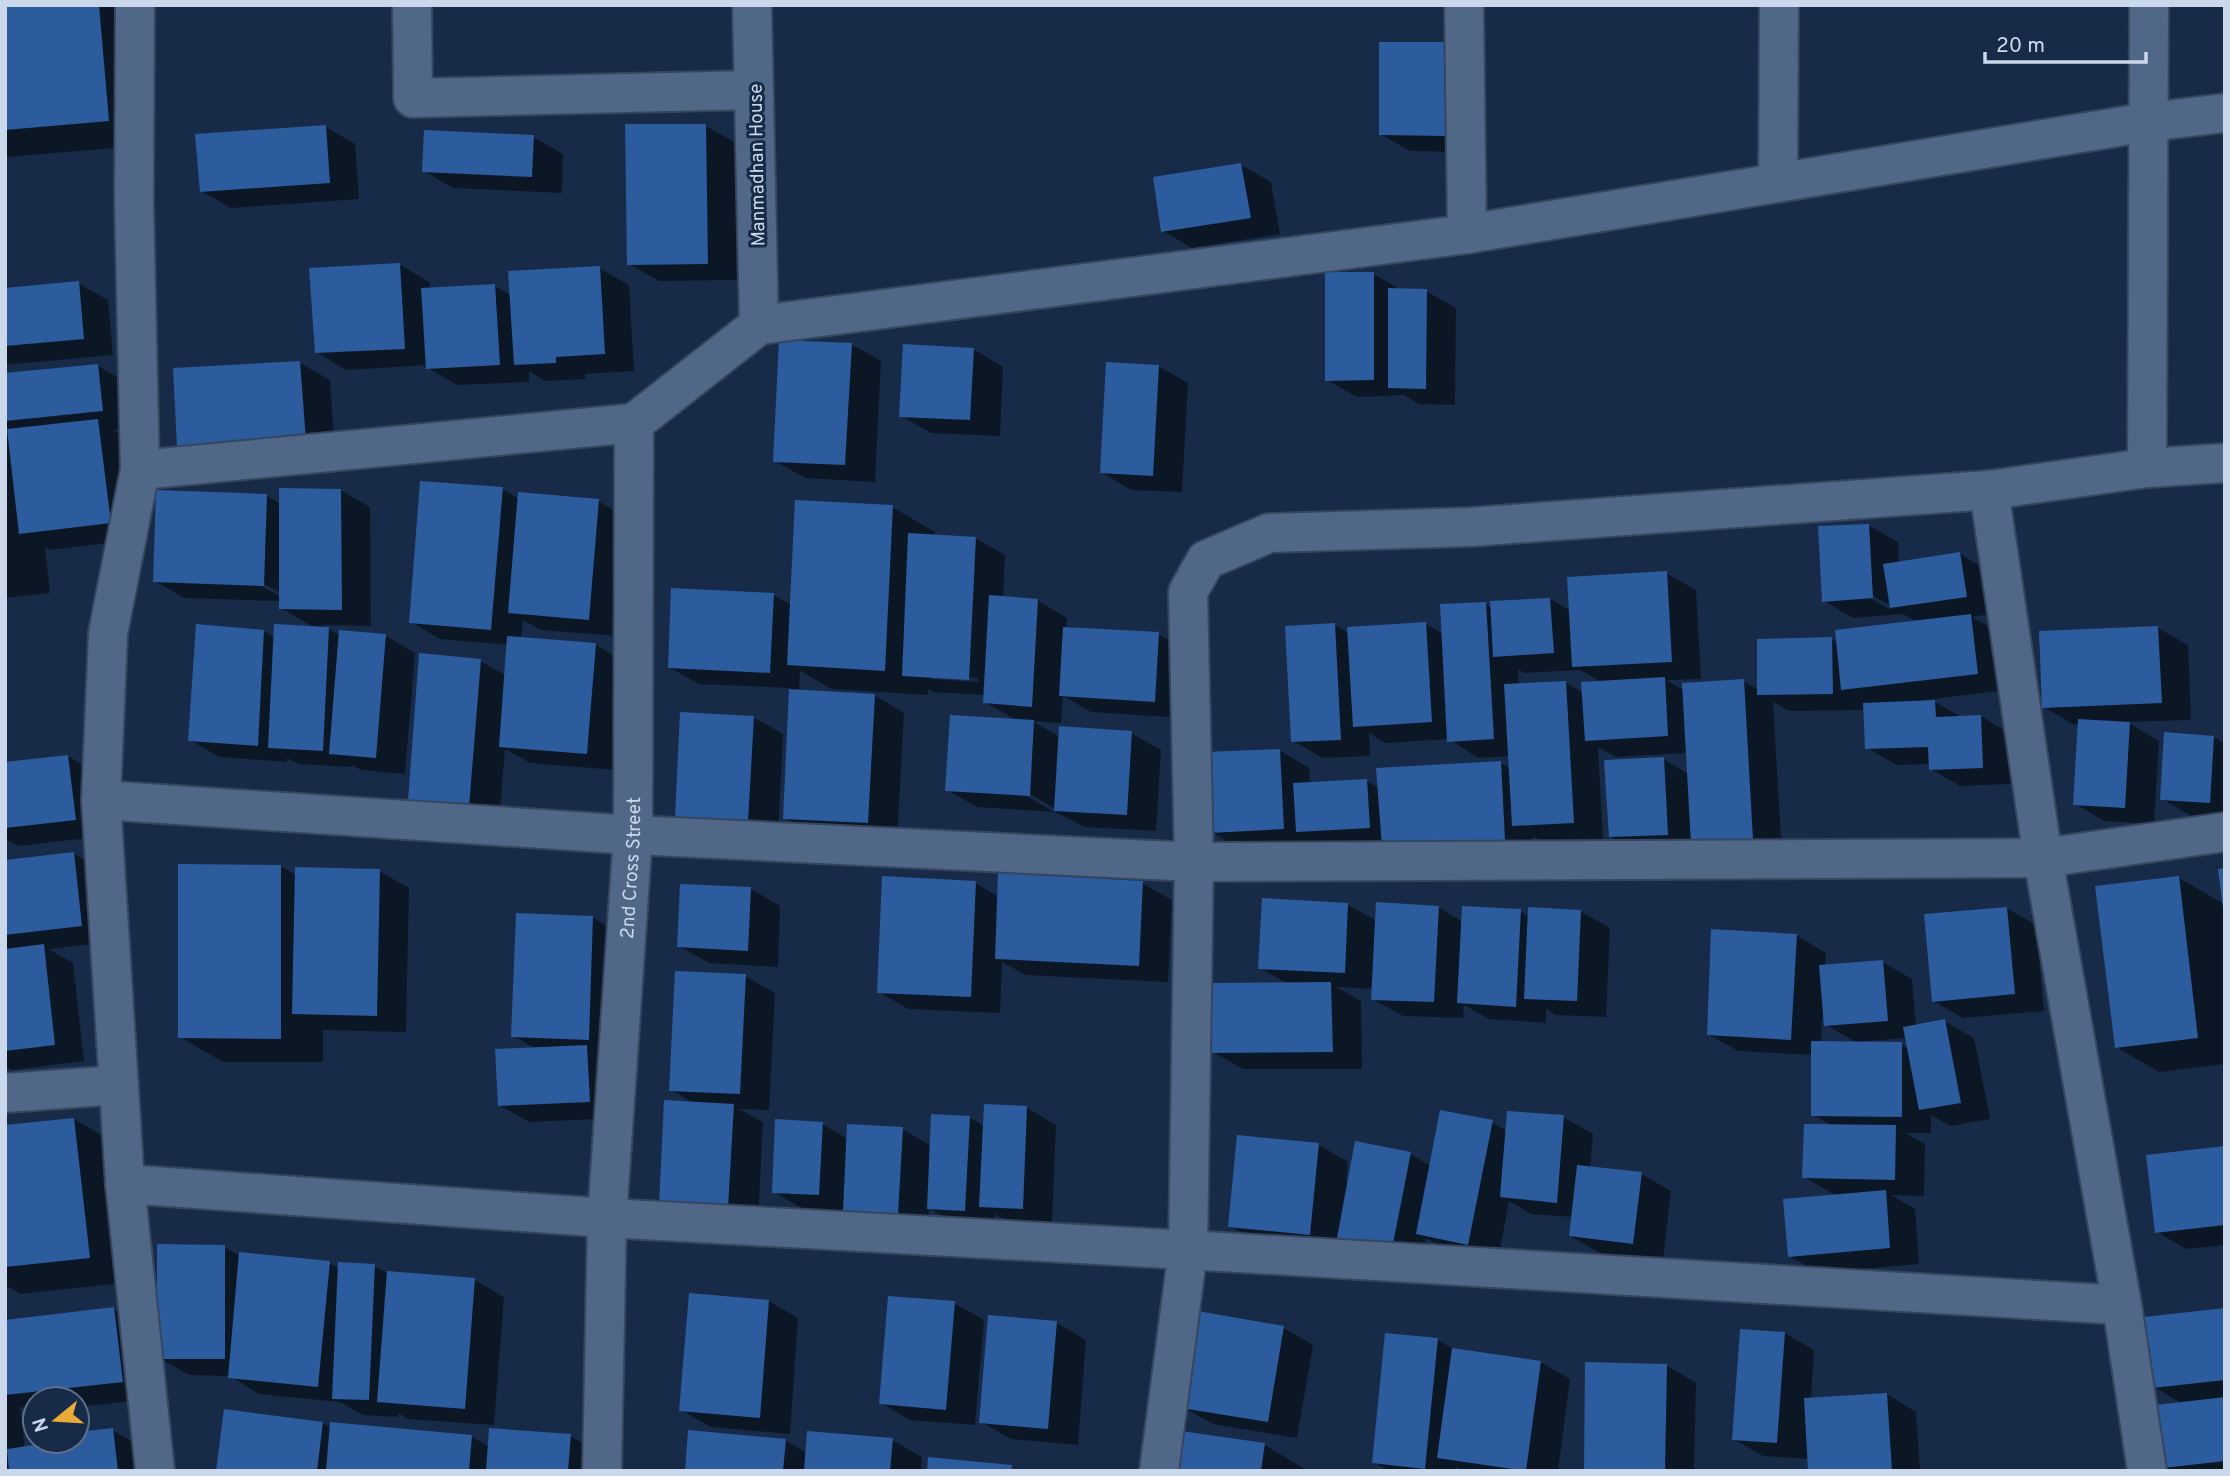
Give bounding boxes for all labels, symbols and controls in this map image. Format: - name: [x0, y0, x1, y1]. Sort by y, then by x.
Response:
- scale bar: [1985, 21, 2146, 65]
- text: 20 m: [1996, 33, 2045, 60]
- street label: Manmadhan House: [745, 83, 771, 247]
- street label: 2nd Cross Street: [616, 797, 647, 940]
- north arrow: [21, 1385, 91, 1455]
- text: N: [28, 1414, 55, 1435]

